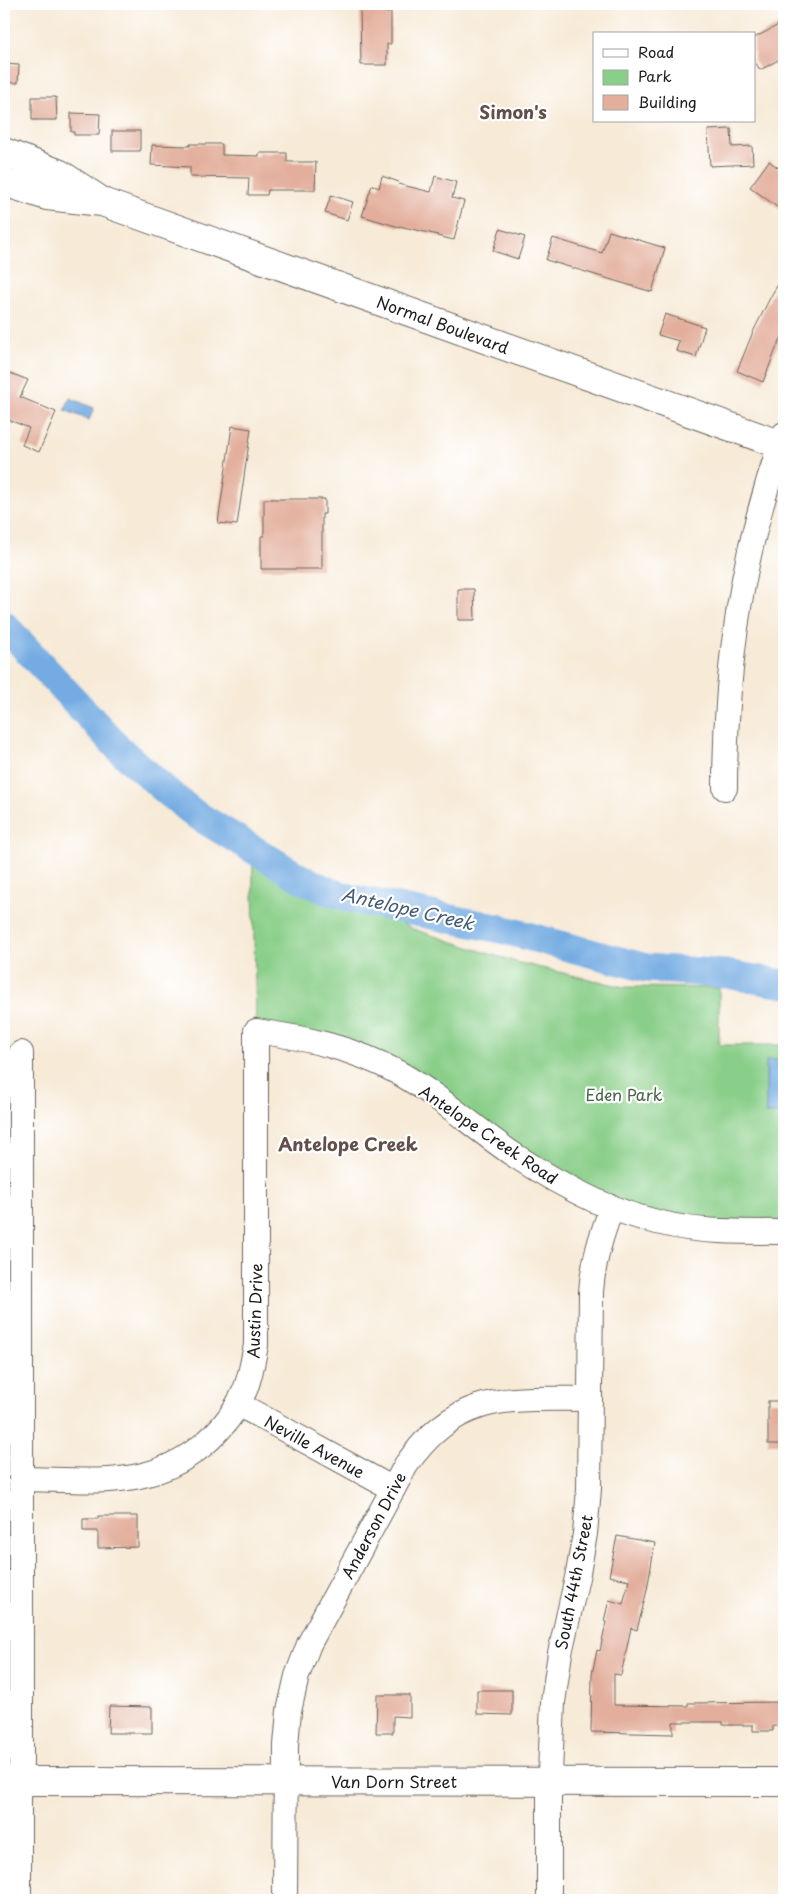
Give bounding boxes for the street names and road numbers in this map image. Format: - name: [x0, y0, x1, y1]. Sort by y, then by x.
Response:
- street label: Normal Boulevard: [373, 289, 513, 359]
- street label: Antelope Creek Road: [415, 1079, 563, 1189]
- street label: Austin Drive: [240, 1263, 268, 1359]
- street label: Neville Avenue: [261, 1409, 370, 1484]
- street label: Anderson Drive: [335, 1467, 411, 1583]
- street label: South 44th Street: [548, 1513, 598, 1651]
- street label: Van Dorn Street: [331, 1769, 457, 1793]

